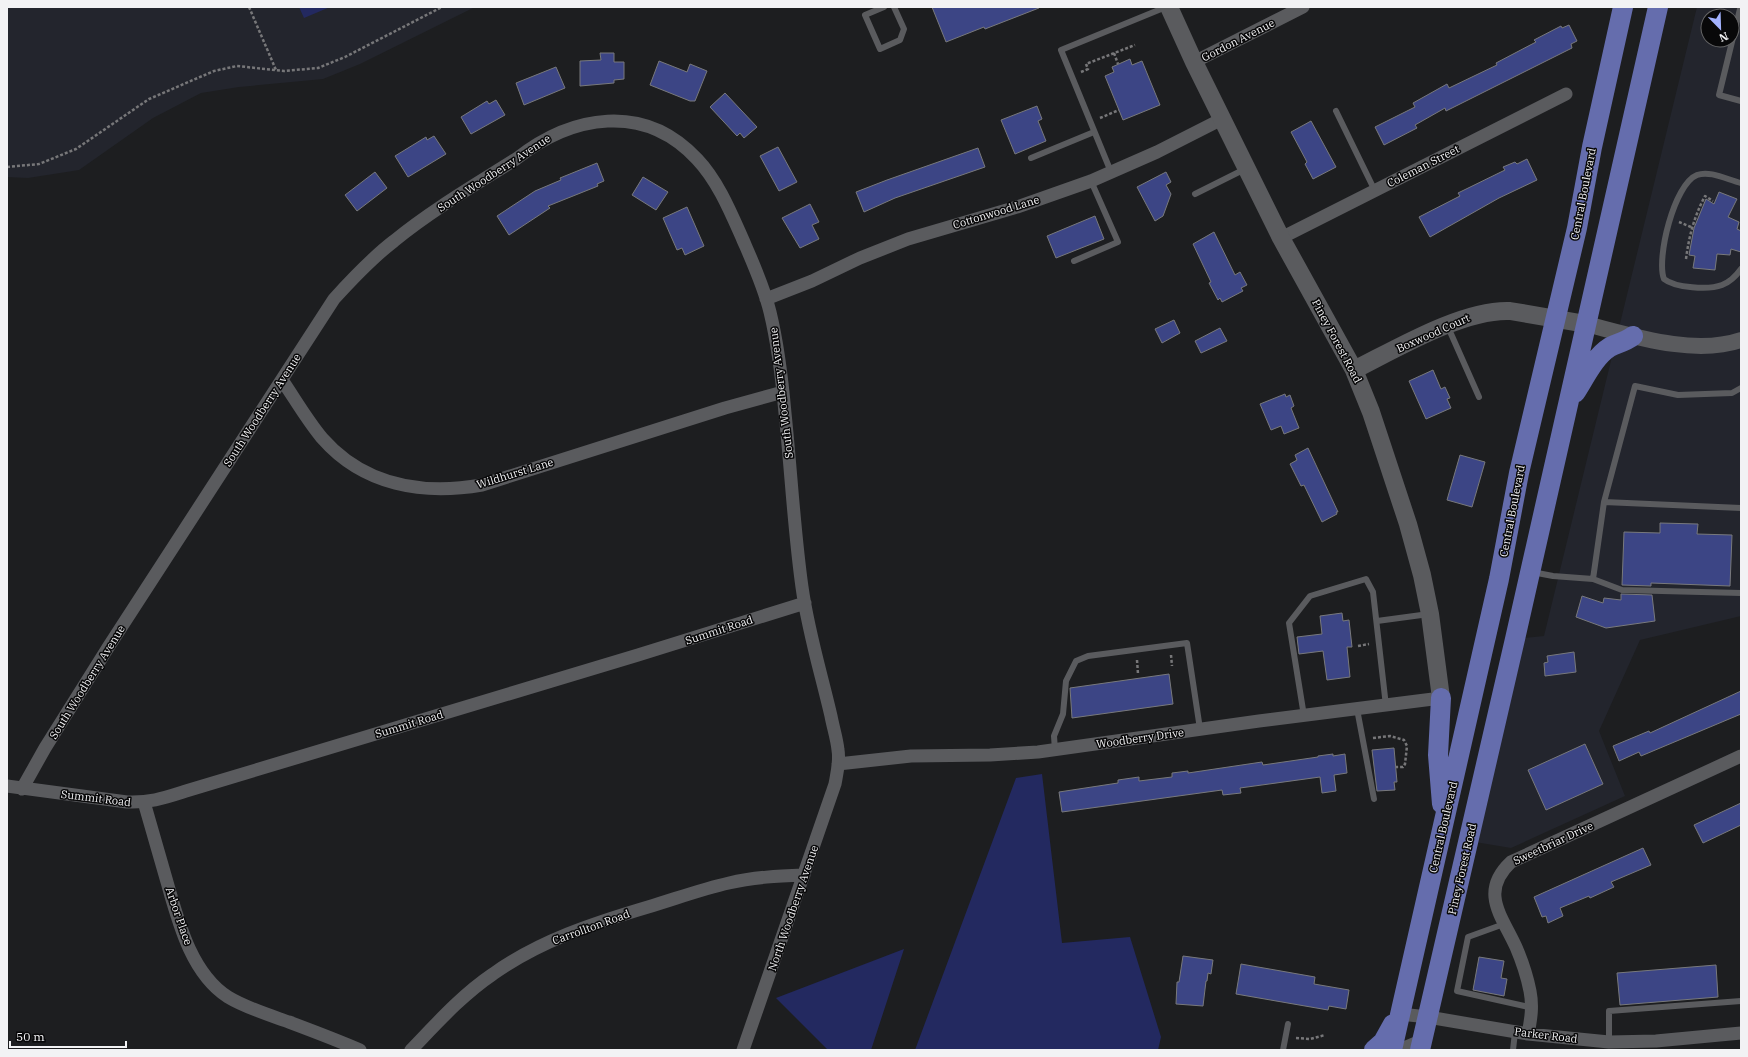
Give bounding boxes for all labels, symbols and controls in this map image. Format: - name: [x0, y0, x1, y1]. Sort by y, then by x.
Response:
- north arrow: [1700, 8, 1740, 48]
- street label: Gordon Avenue: [1199, 16, 1277, 64]
- text: N: [1717, 29, 1731, 45]
- street label: South Woodberry Avenue: [435, 131, 553, 215]
- street label: Coleman Street: [1384, 142, 1462, 190]
- street label: Central Boulevard: [1567, 146, 1599, 241]
- street label: Cottonwood Lane: [951, 192, 1041, 232]
- street label: Piney Forest Road: [1309, 297, 1365, 386]
- street label: Boxwood Court: [1394, 311, 1472, 355]
- street label: South Woodberry Avenue: [766, 327, 796, 459]
- street label: South Woodberry Avenue: [220, 351, 304, 469]
- street label: Wildhurst Lane: [475, 455, 555, 491]
- street label: Central Boulevard: [1496, 463, 1528, 558]
- street label: Summit Road: [683, 612, 755, 648]
- street label: South Woodberry Avenue: [46, 622, 128, 742]
- street label: Summit Road: [373, 707, 445, 741]
- street label: Woodberry Drive: [1095, 725, 1185, 751]
- street label: Central Boulevard: [1426, 780, 1460, 874]
- street label: Summit Road: [60, 787, 132, 809]
- street label: Sweetbriar Drive: [1511, 818, 1595, 868]
- street label: Piney Forest Road: [1445, 822, 1479, 916]
- street label: North Woodberry Avenue: [765, 843, 821, 973]
- street label: Arbor Place: [163, 885, 195, 947]
- street label: Carrollton Road: [550, 906, 632, 948]
- scale bar: [10, 1023, 126, 1049]
- street label: Parker Road: [1514, 1024, 1579, 1046]
- text: 50 m: [16, 1029, 45, 1044]

